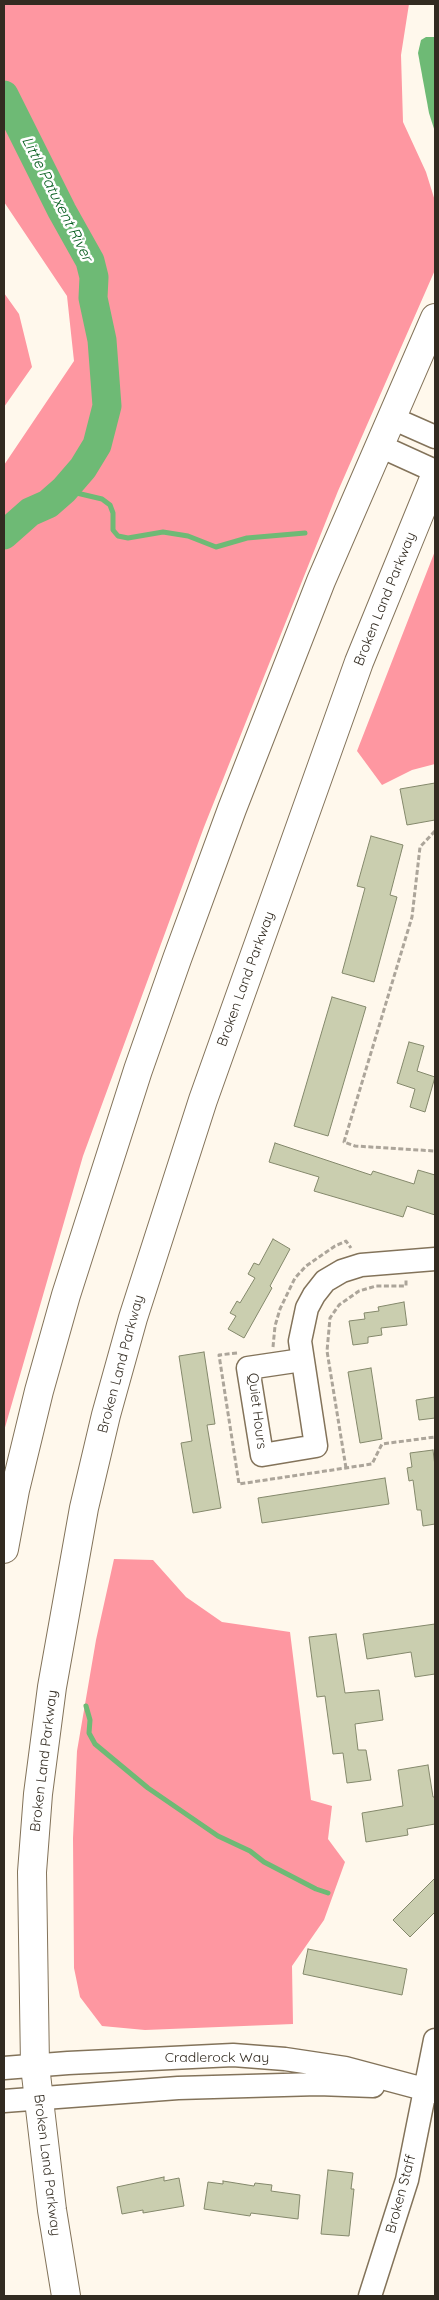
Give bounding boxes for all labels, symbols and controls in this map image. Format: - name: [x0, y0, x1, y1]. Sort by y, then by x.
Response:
- water label: Little Patuxent River: [18, 134, 96, 264]
- street label: Broken Land Parkway: [350, 530, 420, 668]
- street label: Broken Land Parkway: [214, 909, 278, 1049]
- street label: Broken Land Parkway: [94, 1293, 148, 1435]
- street label: Quiet Hours: [244, 1372, 270, 1450]
- street label: Broken Land Parkway: [27, 1689, 61, 1833]
- street label: Cradlerock Way: [165, 2050, 269, 2066]
- street label: Broken Land Parkway: [30, 2093, 64, 2237]
- street label: Broken Staff: [382, 2153, 420, 2235]

